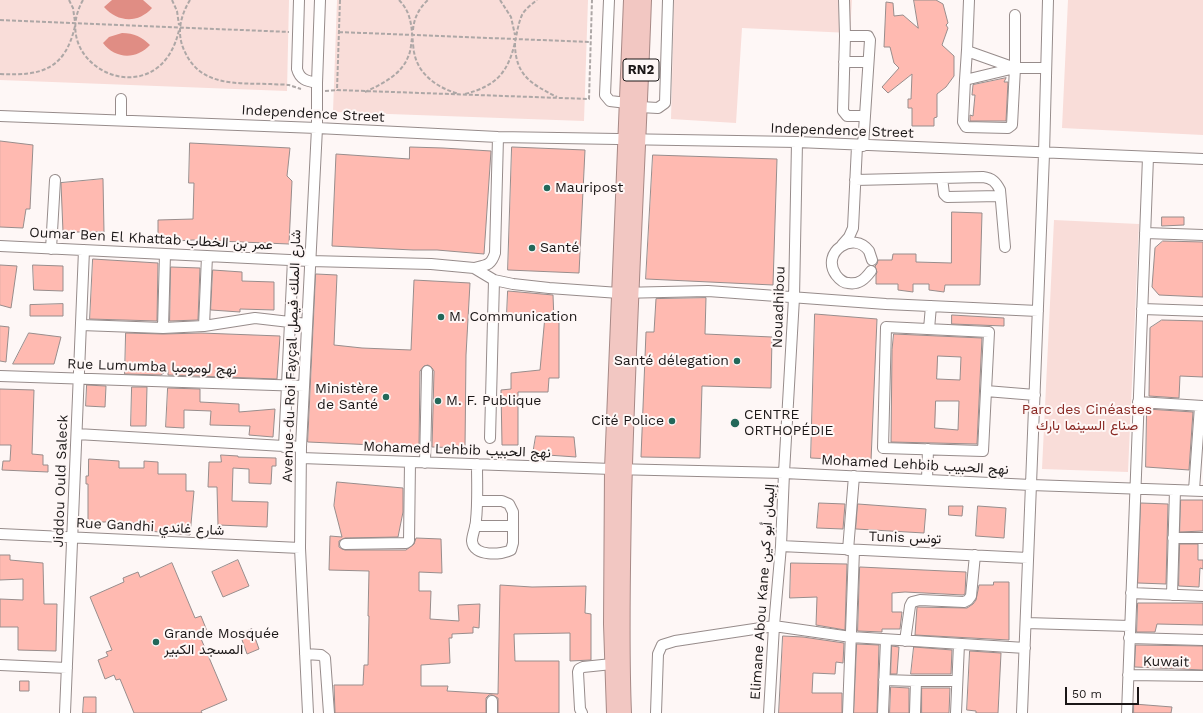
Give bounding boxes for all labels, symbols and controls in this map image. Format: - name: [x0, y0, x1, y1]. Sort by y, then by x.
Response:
- road number: RN2: [623, 59, 659, 81]
- street label: Independence Street: [241, 102, 385, 126]
- street label: Independence Street: [770, 120, 914, 142]
- place label: Mauripost: [555, 180, 623, 196]
- marker: Mauripost: [542, 183, 552, 193]
- street label: Oumar Ben El Khattab عمر بن الخطاب: [29, 224, 273, 254]
- street label: Avenue du Roi Fayçal شارع الملك فيصل: [279, 229, 305, 483]
- place label: Santé: [540, 240, 579, 256]
- marker: Santé: [527, 243, 537, 253]
- street label: Nouadhibou: [769, 266, 789, 348]
- place label: M. Communication: [449, 309, 577, 325]
- marker: M. Communication: [436, 312, 446, 322]
- place label: Santé délegation: [614, 353, 729, 369]
- street label: Rue Lumumba نهج لومومبا: [67, 356, 237, 378]
- marker: Santé délegation: [732, 356, 742, 366]
- place label: Ministère de Santé: [315, 381, 378, 414]
- marker: Ministère de Santé: [381, 392, 391, 402]
- place label: M. F. Publique: [446, 393, 541, 409]
- marker: M. F. Publique: [433, 396, 443, 406]
- park label: Parc des Cinéastes صناع السينما بارك: [1022, 402, 1152, 434]
- place label: CENTRE ORTHOPÉDIE: [744, 407, 833, 440]
- place label: Cité Police: [591, 413, 664, 429]
- street label: Jiddou Ould Saleck: [50, 414, 72, 548]
- marker: Cité Police: [667, 416, 677, 426]
- marker: CENTRE ORTHOPÉDIE: [729, 417, 741, 429]
- street label: Mohamed Lehbib نهج الحبيب: [363, 438, 551, 462]
- street label: Mohamed Lehbib نهج الحبيب: [821, 452, 1009, 478]
- street label: Elimane Abou Kane إليمان أبو كين: [747, 483, 779, 701]
- street label: Rue Gandhi شارع غاندي: [75, 515, 225, 539]
- street label: Tunis تونس: [868, 528, 942, 548]
- place label: Grande Mosquée المسجد الكبير: [164, 626, 279, 658]
- marker: Grande Mosquée المسجد الكبير: [151, 637, 161, 647]
- street label: Kuwait: [1143, 653, 1189, 671]
- scale bar: [1067, 679, 1141, 705]
- text: 50 m: [1072, 687, 1102, 701]

